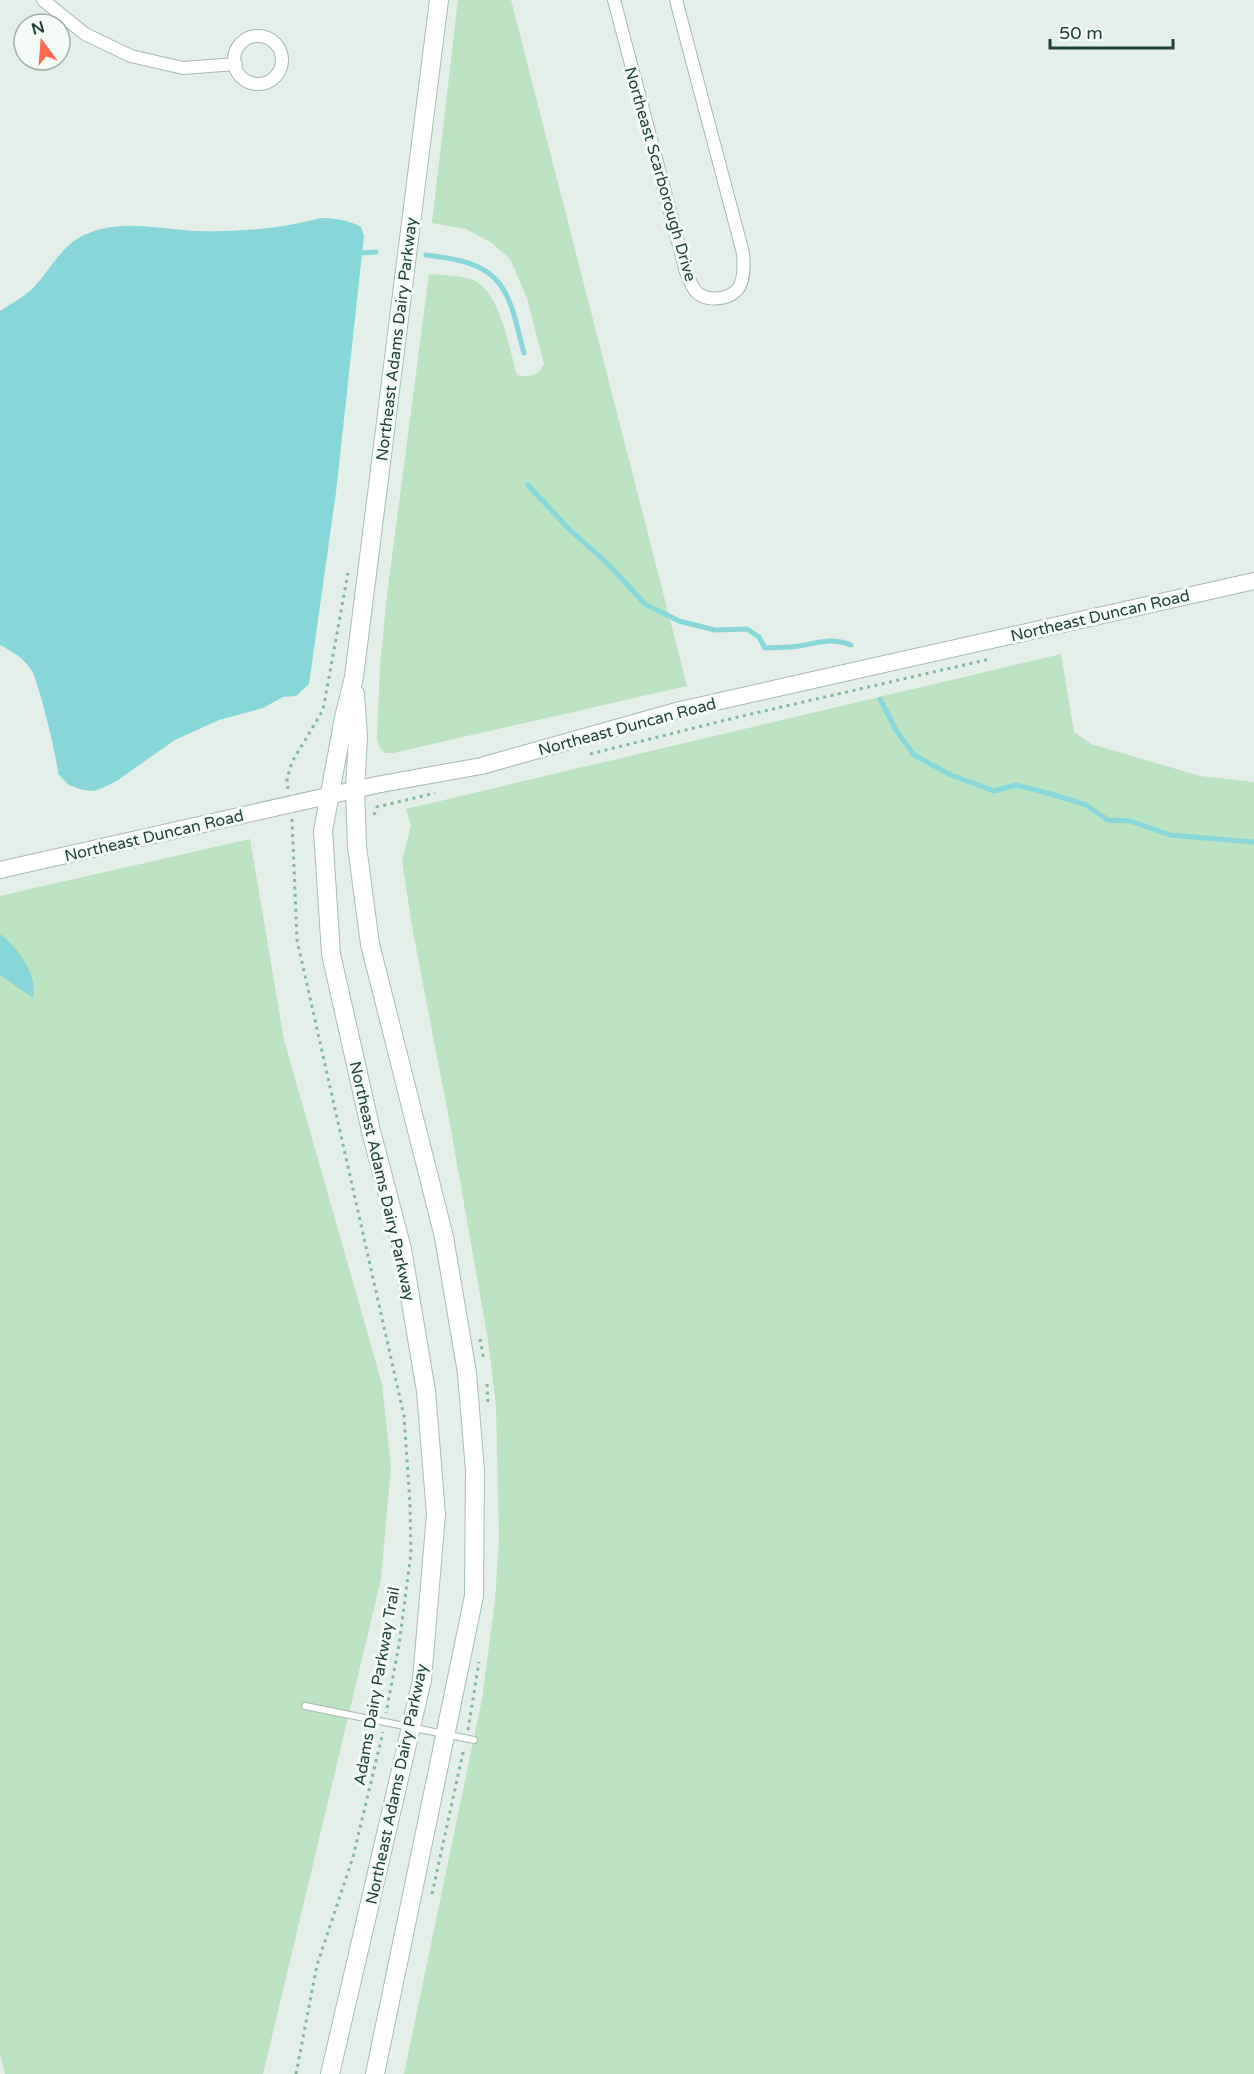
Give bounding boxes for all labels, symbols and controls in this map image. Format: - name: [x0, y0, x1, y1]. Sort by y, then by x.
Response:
- north arrow: [12, 12, 72, 72]
- scale bar: [1050, 12, 1173, 50]
- text: N: [29, 17, 47, 40]
- text: 50 m: [1059, 22, 1103, 44]
- street label: Northeast Scarborough Drive: [620, 65, 700, 284]
- street label: Northeast Adams Dairy Parkway: [372, 216, 422, 462]
- street label: Northeast Duncan Road: [1009, 586, 1192, 646]
- street label: Northeast Duncan Road: [536, 694, 718, 760]
- street label: Northeast Duncan Road: [63, 806, 246, 866]
- street label: Northeast Adams Dairy Parkway: [345, 1059, 419, 1303]
- street label: Adams Dairy Parkway Trail: [350, 1585, 404, 1787]
- street label: Northeast Adams Dairy Parkway: [362, 1662, 432, 1906]

